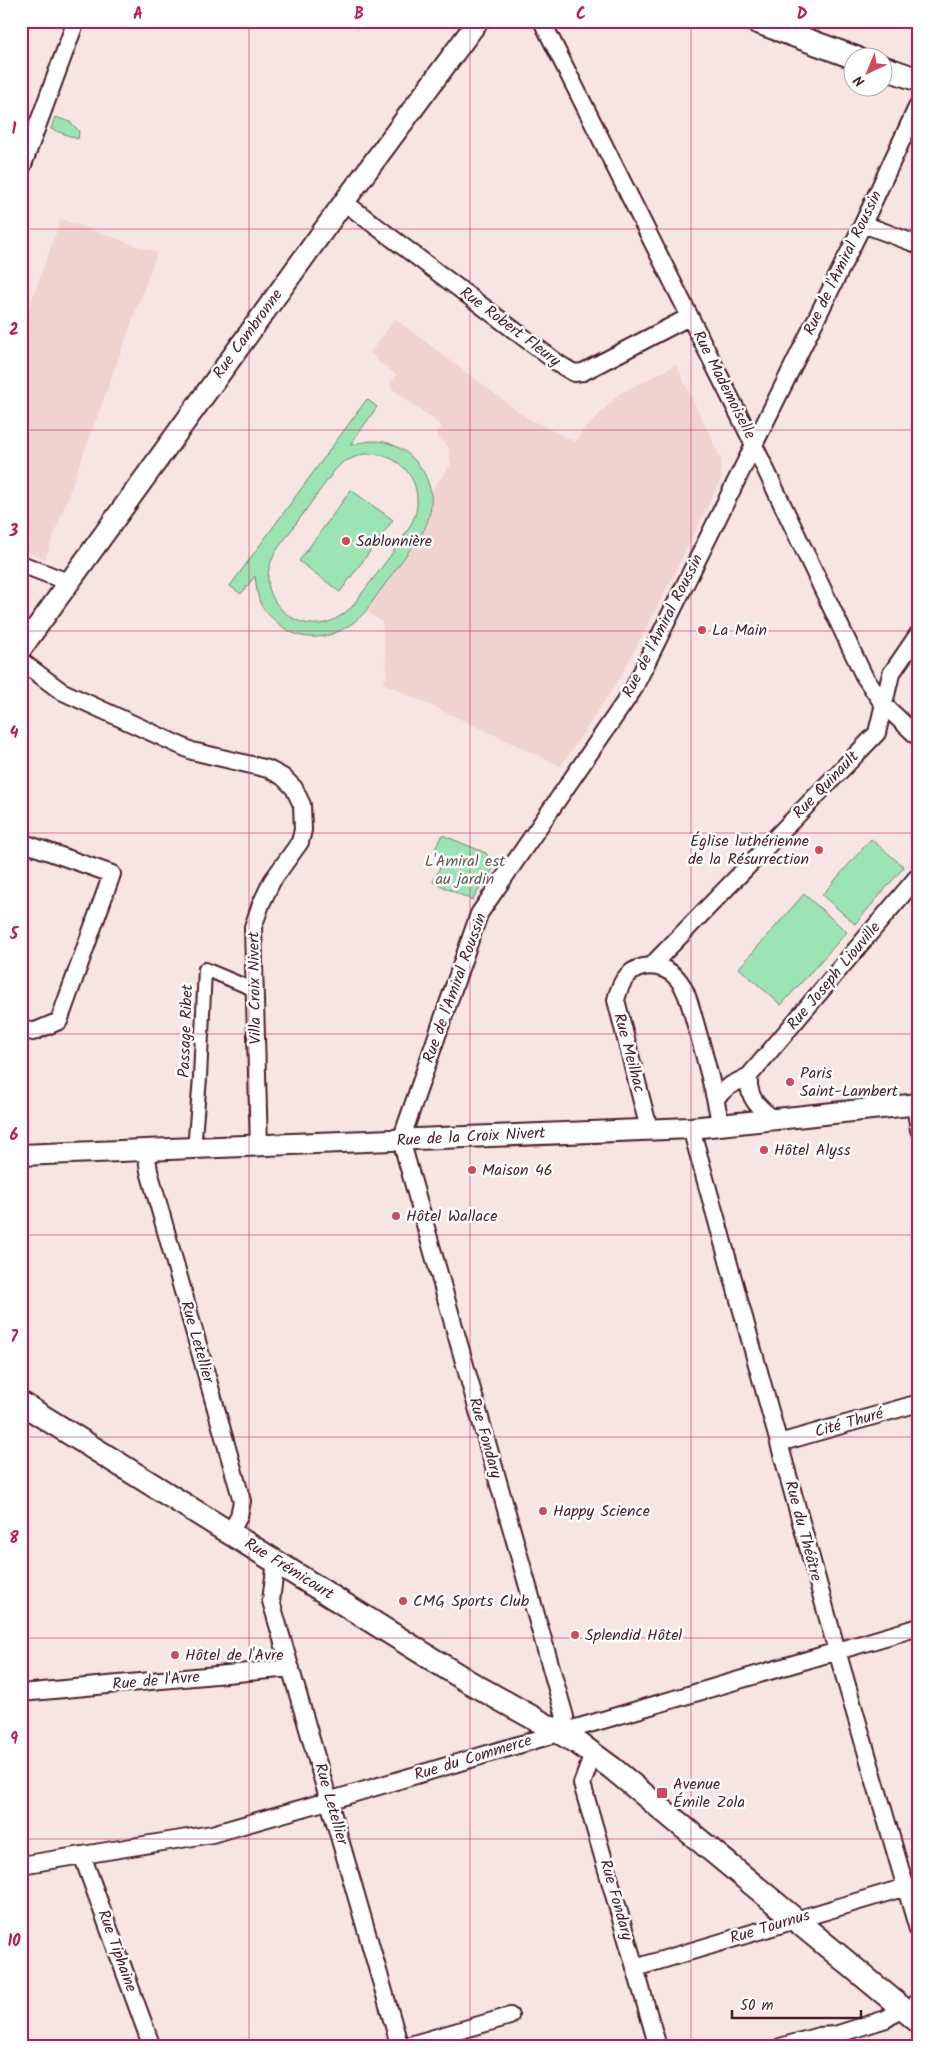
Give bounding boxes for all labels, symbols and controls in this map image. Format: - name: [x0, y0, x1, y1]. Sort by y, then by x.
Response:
- text: A: [133, 2, 143, 27]
- text: B: [354, 2, 364, 27]
- text: C: [576, 2, 586, 27]
- text: D: [797, 2, 808, 27]
- north arrow: [842, 48, 892, 98]
- text: N: [849, 70, 870, 92]
- text: 1: [12, 117, 17, 142]
- street label: Rue de l'Amiral Roussin: [797, 186, 889, 340]
- street label: Rue Robert Fleury: [454, 281, 566, 374]
- street label: Rue Cambronne: [207, 284, 289, 384]
- text: 2: [9, 318, 19, 343]
- street label: Rue Mademoiselle: [686, 326, 762, 444]
- text: 3: [9, 519, 19, 544]
- place label: Sablonnière: [356, 529, 432, 554]
- marker: Sablonnière: [340, 535, 352, 547]
- street label: Rue de l'Amiral Roussin: [616, 550, 710, 702]
- place label: La Main: [712, 618, 767, 643]
- marker: La Main: [696, 624, 708, 636]
- text: 4: [10, 721, 19, 746]
- street label: Rue Quinault: [787, 745, 866, 825]
- place label: Église luthérienne de la Résurrection: [688, 829, 809, 872]
- marker: Église luthérienne de la Résurrection: [813, 844, 825, 856]
- park label: L'Amiral est au jardin: [425, 849, 506, 892]
- street label: Rue de l'Amiral Roussin: [416, 909, 494, 1067]
- street label: Rue Joseph Liouville: [781, 916, 887, 1036]
- text: 5: [9, 922, 20, 947]
- street label: Villa Croix Nivert: [241, 930, 268, 1045]
- street label: Passage Ribet: [172, 983, 200, 1078]
- street label: Rue Meilhac: [606, 1010, 652, 1096]
- place label: Paris Saint-Lambert: [800, 1061, 899, 1104]
- marker: Paris Saint-Lambert: [784, 1076, 796, 1088]
- street label: Rue de la Croix Nivert: [396, 1121, 547, 1153]
- text: 6: [10, 1123, 19, 1148]
- place label: Hôtel Alyss: [774, 1138, 851, 1163]
- marker: Hôtel Alyss: [758, 1144, 770, 1156]
- place label: Maison 46: [482, 1158, 553, 1183]
- marker: Maison 46: [466, 1164, 478, 1176]
- place label: Hôtel Wallace: [406, 1204, 497, 1229]
- marker: Hôtel Wallace: [390, 1210, 402, 1222]
- street label: Rue Letellier: [173, 1298, 221, 1388]
- text: 7: [10, 1325, 18, 1350]
- street label: Rue Fondary: [462, 1395, 509, 1482]
- street label: Cité Thuré: [812, 1401, 887, 1445]
- street label: Rue du Théâtre: [778, 1478, 828, 1584]
- place label: Happy Science: [553, 1499, 650, 1524]
- marker: Happy Science: [537, 1505, 549, 1517]
- text: 8: [9, 1526, 19, 1551]
- street label: Rue Frémicourt: [239, 1532, 339, 1607]
- place label: CMG Sports Club: [413, 1589, 530, 1614]
- marker: CMG Sports Club: [397, 1595, 409, 1607]
- place label: Splendid Hôtel: [585, 1623, 682, 1648]
- marker: Splendid Hôtel: [569, 1629, 581, 1641]
- place label: Hôtel de l'Avre: [185, 1643, 284, 1668]
- marker: Hôtel de l'Avre: [169, 1649, 181, 1661]
- street label: Rue de l'Avre: [111, 1665, 201, 1697]
- text: 9: [10, 1727, 18, 1752]
- street label: Rue du Commerce: [411, 1728, 535, 1788]
- street label: Rue Letellier: [307, 1760, 355, 1850]
- place label: Avenue Émile Zola: [673, 1772, 745, 1815]
- marker: Avenue Émile Zola: [655, 1786, 669, 1800]
- street label: Rue Fondary: [593, 1857, 640, 1944]
- street label: Rue Tournus: [727, 1903, 813, 1951]
- street label: Rue Tiphaine: [90, 1906, 144, 1996]
- text: 10: [7, 1929, 21, 1954]
- scale bar: [732, 1988, 861, 2020]
- text: 50 m: [740, 1994, 774, 2018]

